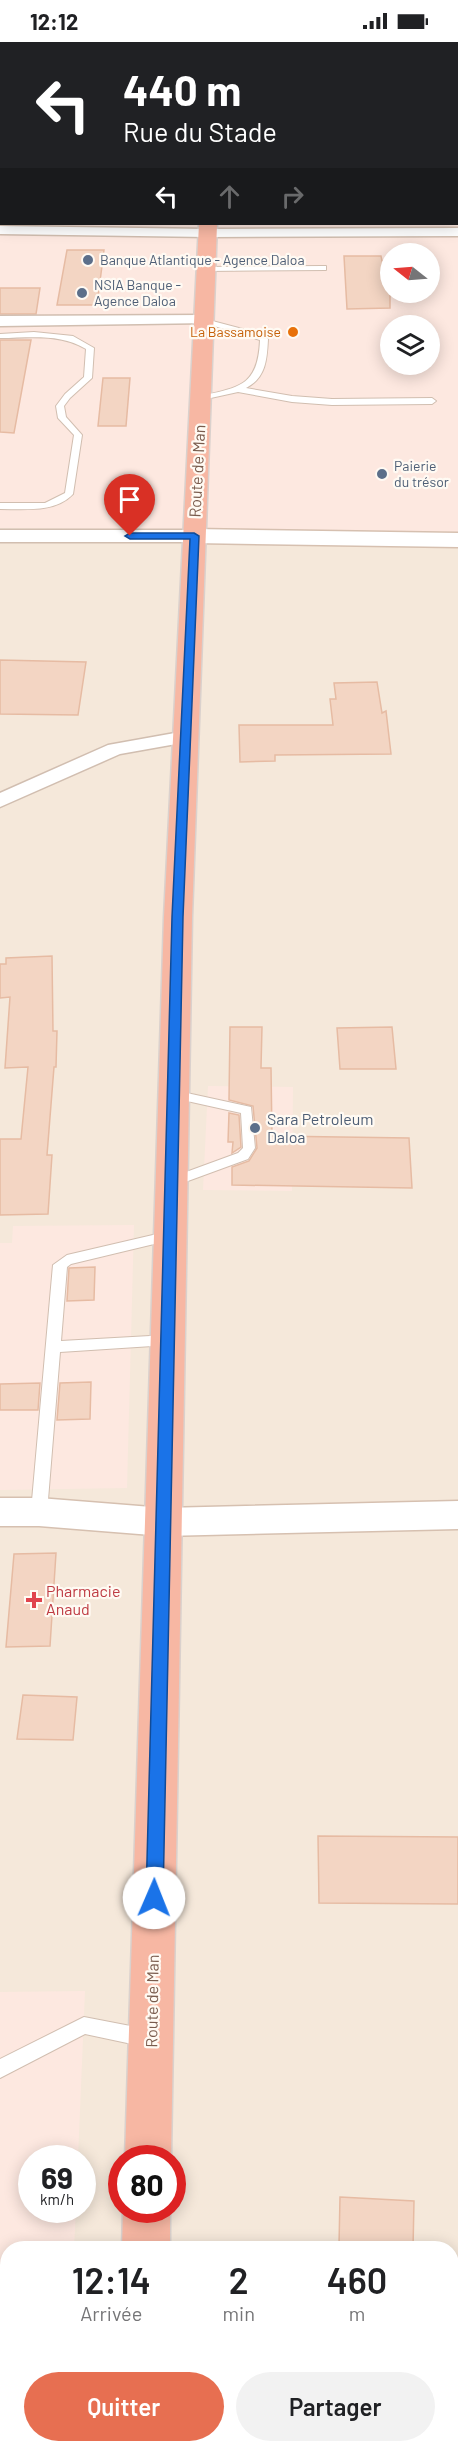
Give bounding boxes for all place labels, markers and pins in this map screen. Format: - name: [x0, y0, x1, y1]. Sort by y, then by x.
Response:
- place label: Banque Atlantique - Agence Daloa: [100, 251, 305, 268]
- marker: Banque Atlantique - Agence Daloa: [81, 253, 95, 267]
- place label: NSIA Banque - Agence Daloa: [94, 276, 181, 309]
- marker: NSIA Banque - Agence Daloa: [75, 286, 89, 300]
- place label: La Bassamoise: [190, 323, 281, 340]
- marker: La Bassamoise: [286, 325, 300, 339]
- place label: Paierie du trésor: [394, 457, 449, 490]
- marker: Paierie du trésor: [375, 467, 389, 481]
- pin: [104, 474, 155, 536]
- place label: Sara Petroleum Daloa: [267, 1109, 374, 1146]
- marker: Sara Petroleum Daloa: [248, 1121, 262, 1135]
- place label: Pharmacie Anaud: [46, 1581, 120, 1618]
- marker: Pharmacie Anaud: [27, 1593, 41, 1607]

